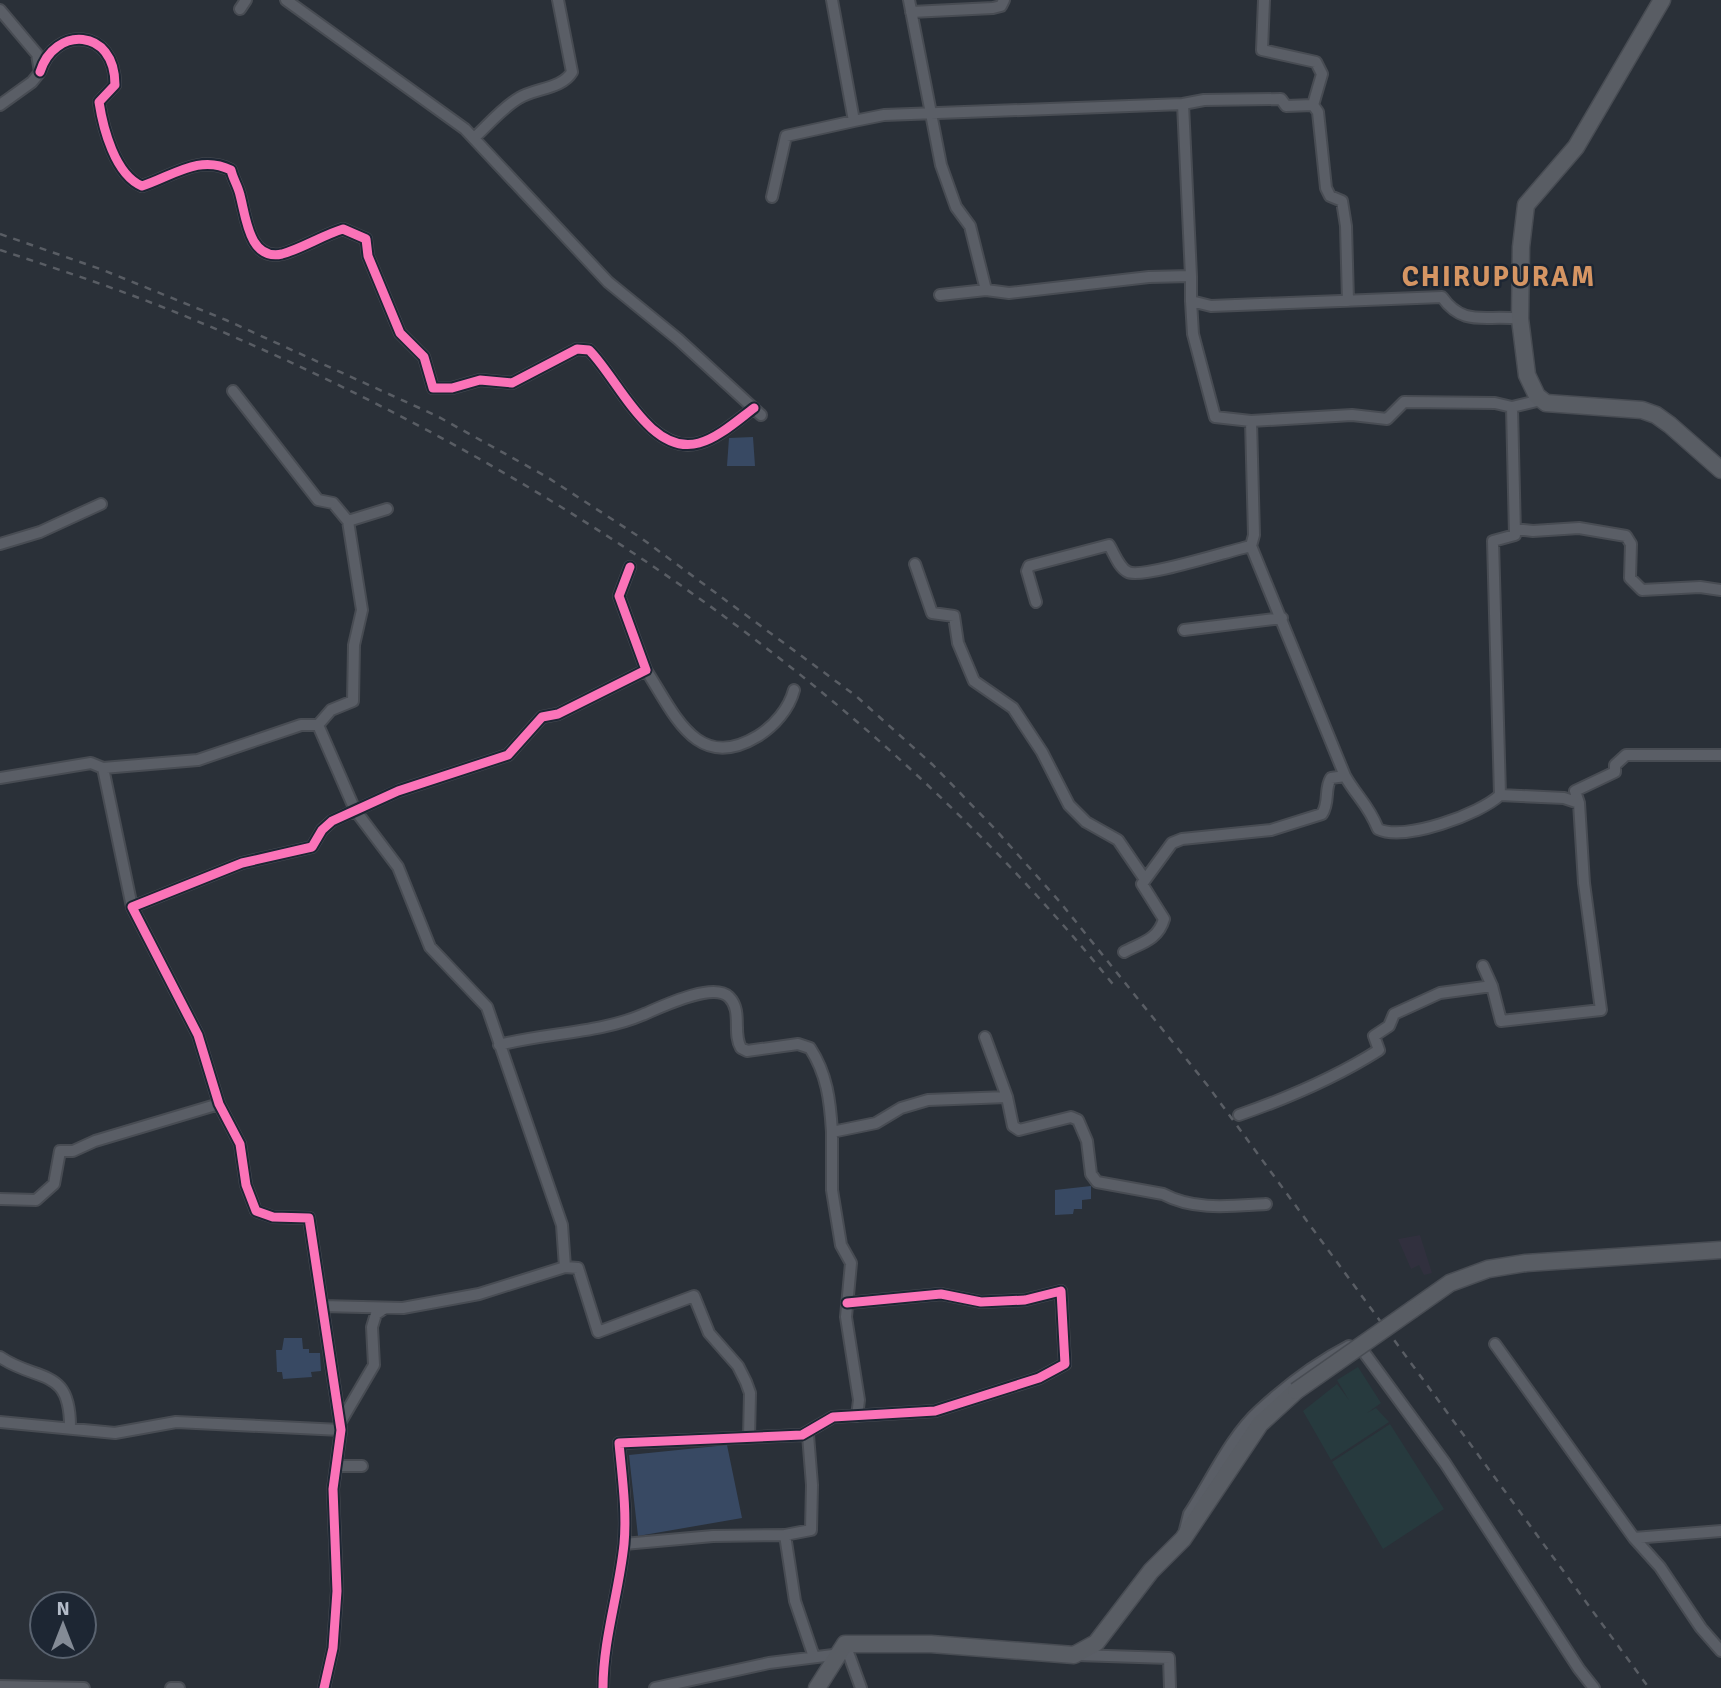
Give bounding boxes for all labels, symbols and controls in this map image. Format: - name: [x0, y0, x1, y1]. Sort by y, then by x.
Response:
- district label: CHIRUPURAM: [1402, 260, 1596, 294]
- north arrow: [28, 1590, 98, 1660]
- text: N: [56, 1597, 70, 1621]

